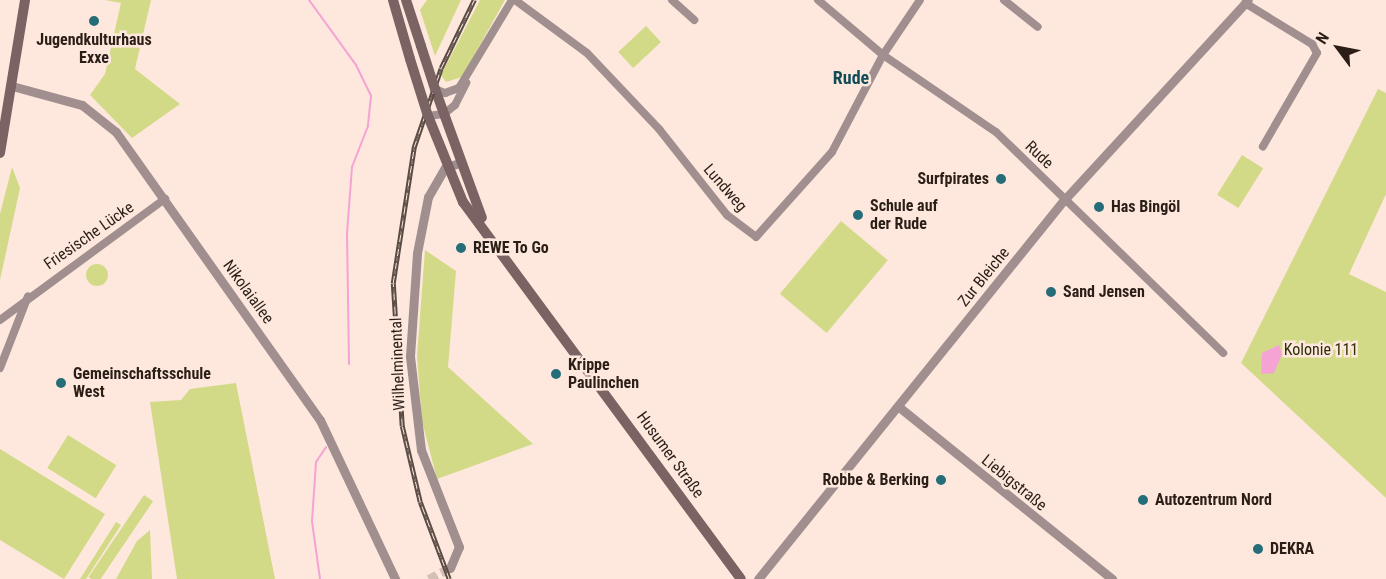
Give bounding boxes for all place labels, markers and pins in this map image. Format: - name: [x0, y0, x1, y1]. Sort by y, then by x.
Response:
- marker: Jugendkulturhaus Exxe: [87, 14, 101, 28]
- place label: Jugendkulturhaus Exxe: [36, 30, 152, 68]
- place label: Surfpirates: [917, 169, 989, 189]
- marker: Surfpirates: [994, 172, 1008, 186]
- place label: Schule auf der Rude: [870, 196, 938, 234]
- place label: Has Bingöl: [1111, 197, 1180, 217]
- marker: Has Bingöl: [1092, 200, 1106, 214]
- marker: Schule auf der Rude: [851, 208, 865, 222]
- place label: REWE To Go: [473, 238, 549, 258]
- marker: REWE To Go: [454, 241, 468, 255]
- place label: Sand Jensen: [1063, 282, 1145, 302]
- marker: Sand Jensen: [1044, 285, 1058, 299]
- place label: Krippe Paulinchen: [568, 355, 639, 393]
- place label: Gemeinschaftsschule West: [73, 364, 211, 402]
- marker: Krippe Paulinchen: [549, 367, 563, 381]
- marker: Gemeinschaftsschule West: [54, 376, 68, 390]
- place label: Robbe & Berking: [823, 470, 929, 490]
- marker: Robbe & Berking: [934, 473, 948, 487]
- place label: Autozentrum Nord: [1155, 490, 1272, 510]
- marker: Autozentrum Nord: [1136, 493, 1150, 507]
- place label: DEKRA: [1270, 539, 1314, 559]
- marker: DEKRA: [1251, 542, 1265, 556]

